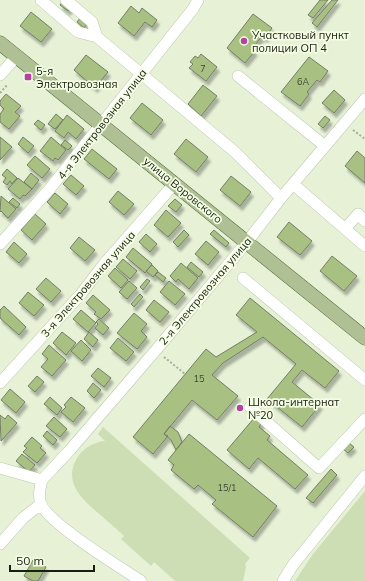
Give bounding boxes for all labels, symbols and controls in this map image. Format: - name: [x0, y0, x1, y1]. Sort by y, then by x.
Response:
- place label: Участковый пункт полиции ОП 4: [251, 28, 349, 55]
- marker: Участковый пункт полиции ОП 4: [239, 36, 249, 46]
- house number: 7: [200, 63, 206, 74]
- place label: 5-я Электровозная: [36, 64, 118, 91]
- street label: 4-я Электровозная улица: [54, 66, 150, 182]
- marker: 5-я Электровозная: [23, 72, 33, 82]
- house number: 6А: [297, 76, 309, 87]
- street label: улица Воровского: [141, 154, 225, 226]
- street label: 3-я Электровозная улица: [38, 228, 138, 340]
- street label: 2-я Электровозная улица: [156, 234, 254, 348]
- house number: 15: [194, 373, 205, 384]
- place label: Школа-интернат №20: [248, 395, 339, 422]
- marker: Школа-интернат №20: [235, 403, 245, 413]
- house number: 15/1: [218, 482, 236, 493]
- scale bar: [10, 547, 94, 573]
- text: 50 m: [16, 553, 44, 568]

